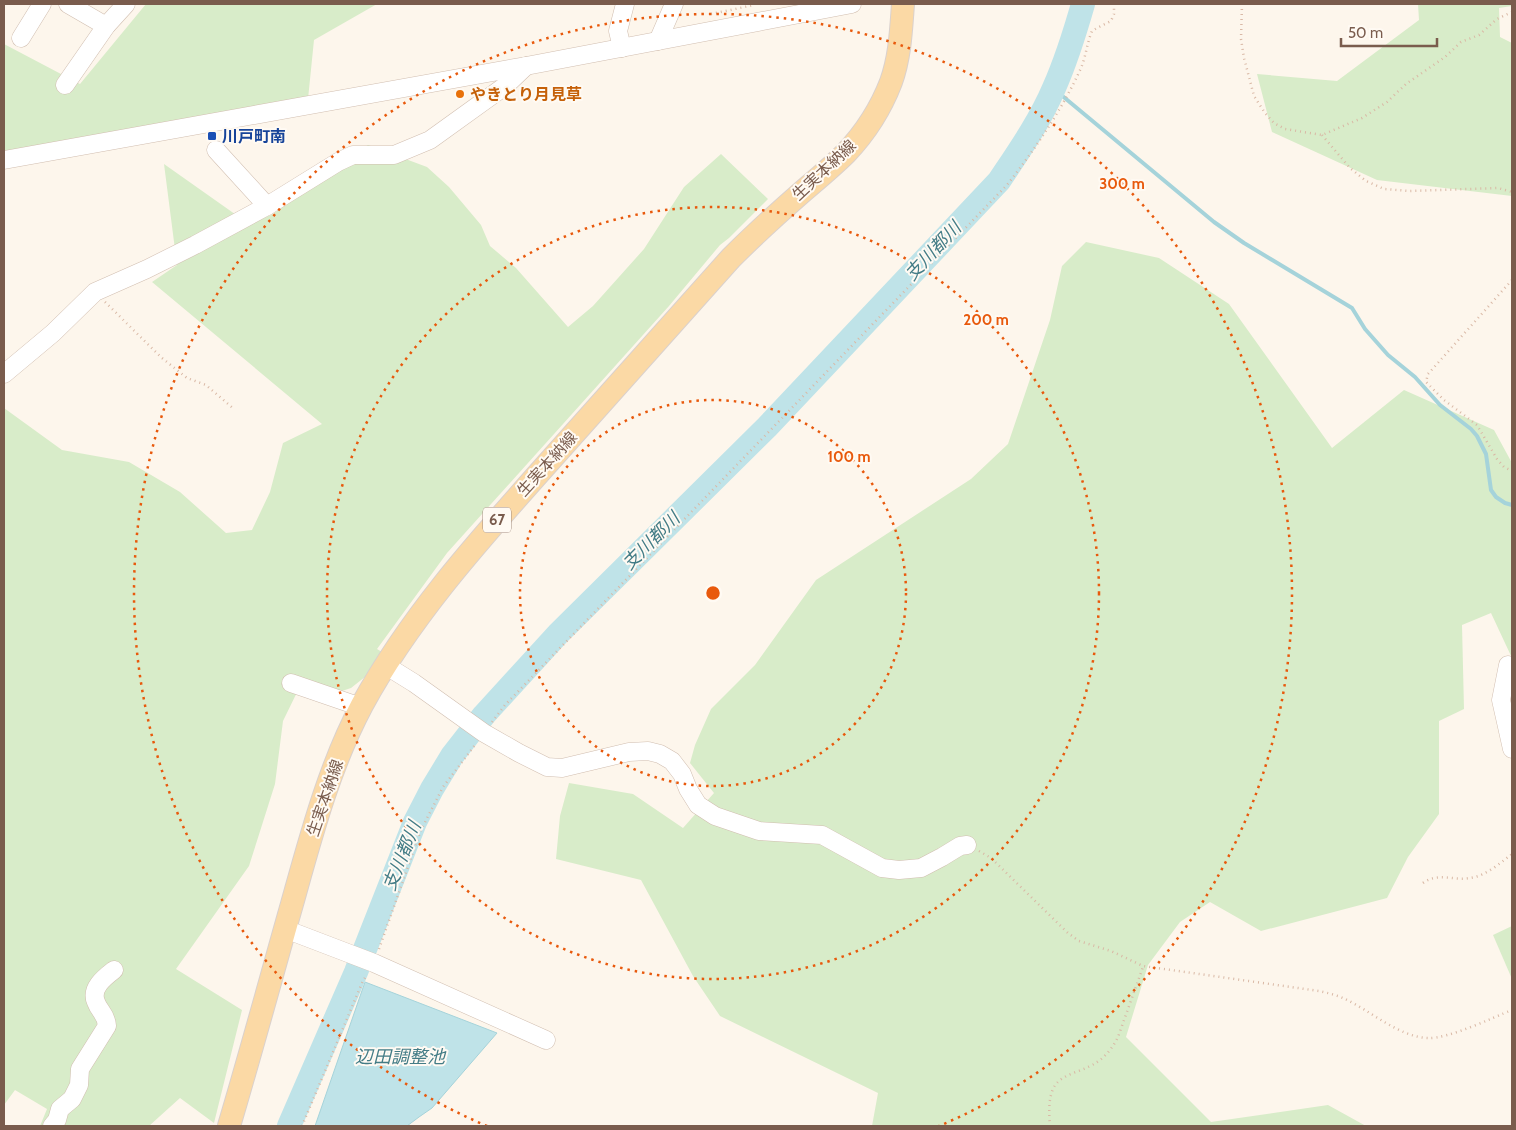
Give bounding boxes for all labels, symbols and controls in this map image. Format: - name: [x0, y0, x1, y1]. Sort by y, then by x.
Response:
- scale bar: [1341, 15, 1437, 47]
- text: 50 m: [1348, 24, 1383, 42]
- place label: やきとり月見草: [470, 85, 582, 104]
- marker: やきとり月見草: [454, 88, 466, 100]
- place label: 川戸町南: [222, 127, 286, 146]
- marker: 川戸町南: [206, 130, 218, 142]
- street label: 生実本納線: [788, 136, 860, 204]
- text: 300 m: [1099, 175, 1145, 193]
- water label: 支川都川: [900, 216, 967, 285]
- text: 200 m: [963, 311, 1009, 329]
- street label: 生実本納線: [513, 428, 581, 500]
- text: 100 m: [827, 448, 871, 466]
- water label: 支川都川: [618, 506, 686, 574]
- road number: 67: [483, 508, 511, 532]
- centre of rings: [704, 584, 722, 602]
- street label: 生実本納線: [303, 757, 347, 839]
- water label: 支川都川: [378, 817, 426, 893]
- water label: 辺田調整池: [355, 1046, 447, 1068]

